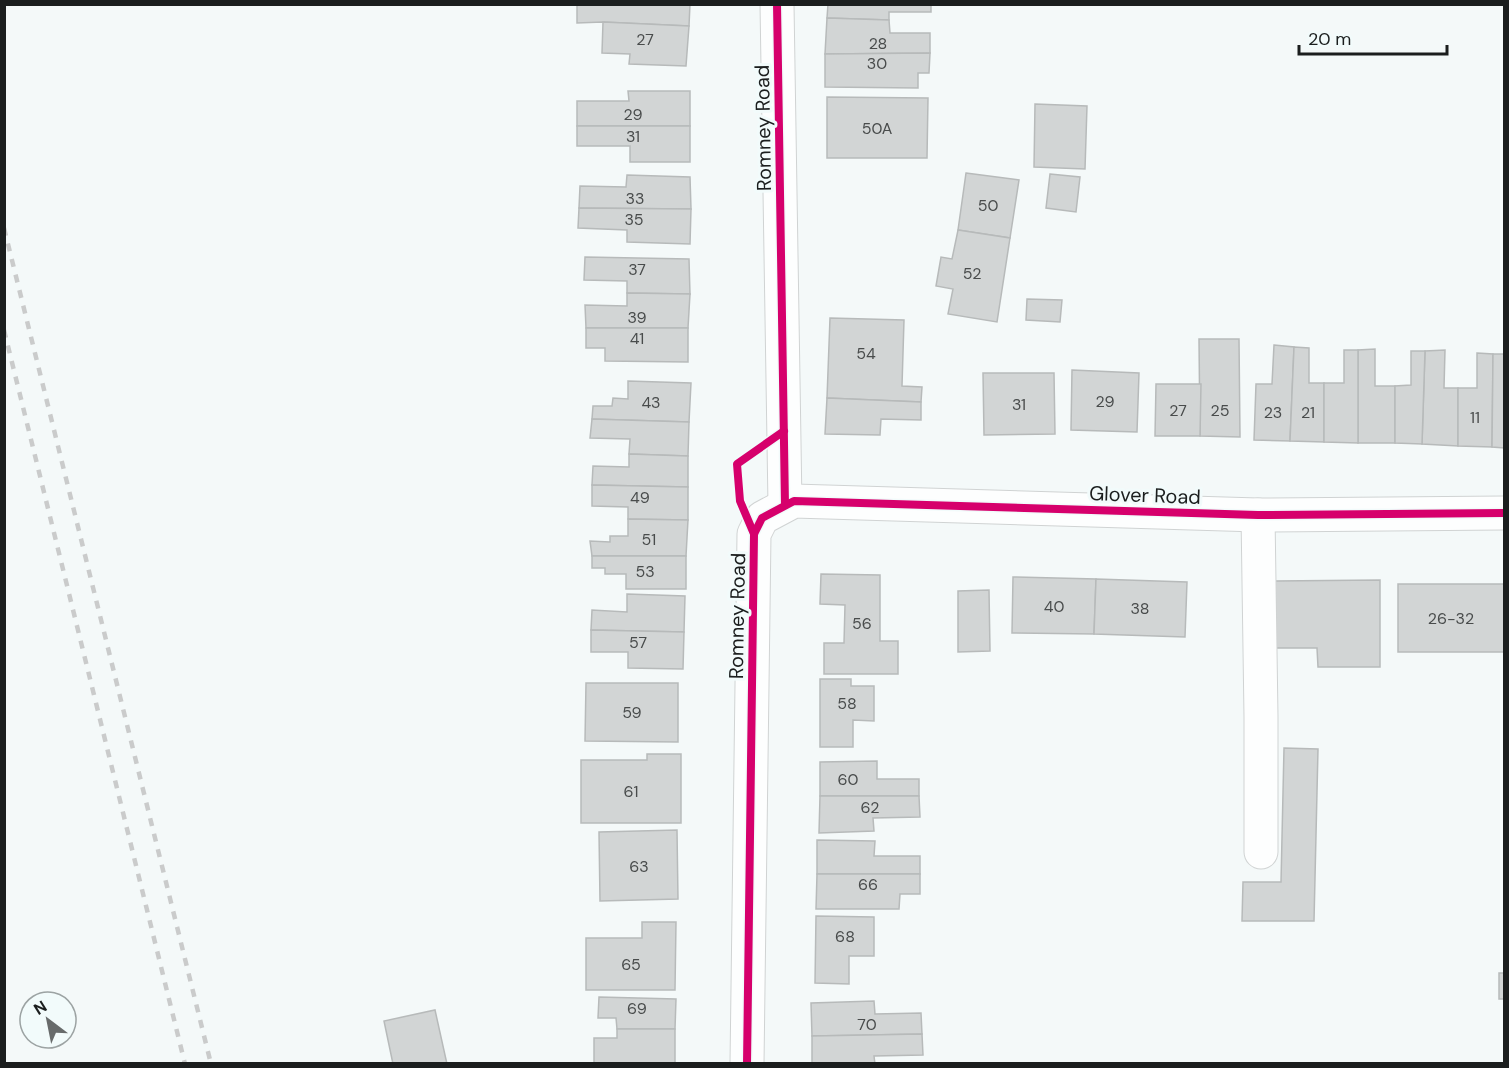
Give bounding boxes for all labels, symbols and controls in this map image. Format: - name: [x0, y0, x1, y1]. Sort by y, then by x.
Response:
- scale bar: [1299, 18, 1448, 56]
- text: 20 m: [1308, 27, 1351, 51]
- house number: 27: [636, 29, 654, 50]
- house number: 28: [869, 33, 887, 54]
- house number: 30: [867, 53, 887, 74]
- street label: Romney Road: [749, 65, 777, 191]
- house number: 29: [623, 104, 643, 125]
- house number: 50A: [862, 118, 893, 139]
- house number: 31: [626, 126, 640, 147]
- house number: 33: [626, 188, 644, 209]
- house number: 50: [978, 195, 998, 216]
- house number: 35: [624, 209, 644, 230]
- house number: 37: [628, 259, 646, 280]
- house number: 52: [963, 263, 981, 284]
- house number: 39: [627, 307, 647, 328]
- house number: 41: [630, 328, 644, 349]
- house number: 54: [856, 343, 876, 364]
- house number: 29: [1095, 391, 1115, 412]
- house number: 43: [641, 392, 661, 413]
- house number: 31: [1012, 394, 1026, 415]
- house number: 27: [1169, 400, 1187, 421]
- house number: 25: [1211, 400, 1229, 421]
- house number: 23: [1264, 402, 1282, 423]
- house number: 21: [1301, 402, 1315, 423]
- house number: 11: [1470, 407, 1480, 428]
- street label: Glover Road: [1089, 480, 1201, 510]
- house number: 49: [630, 487, 650, 508]
- house number: 51: [642, 529, 656, 550]
- street label: Romney Road: [723, 553, 751, 679]
- house number: 53: [635, 561, 655, 582]
- house number: 40: [1044, 596, 1064, 617]
- house number: 38: [1130, 598, 1150, 619]
- house number: 26-32: [1428, 608, 1474, 629]
- house number: 56: [852, 613, 872, 634]
- house number: 57: [629, 632, 647, 653]
- house number: 58: [837, 693, 857, 714]
- house number: 59: [622, 702, 642, 723]
- house number: 60: [838, 769, 859, 790]
- house number: 61: [623, 781, 639, 802]
- house number: 62: [861, 797, 879, 818]
- house number: 63: [629, 856, 649, 877]
- house number: 66: [858, 874, 878, 895]
- house number: 68: [835, 926, 855, 947]
- house number: 65: [621, 954, 641, 975]
- north arrow: [18, 990, 78, 1050]
- text: N: [30, 996, 51, 1020]
- house number: 69: [627, 998, 647, 1019]
- house number: 70: [857, 1014, 877, 1035]

